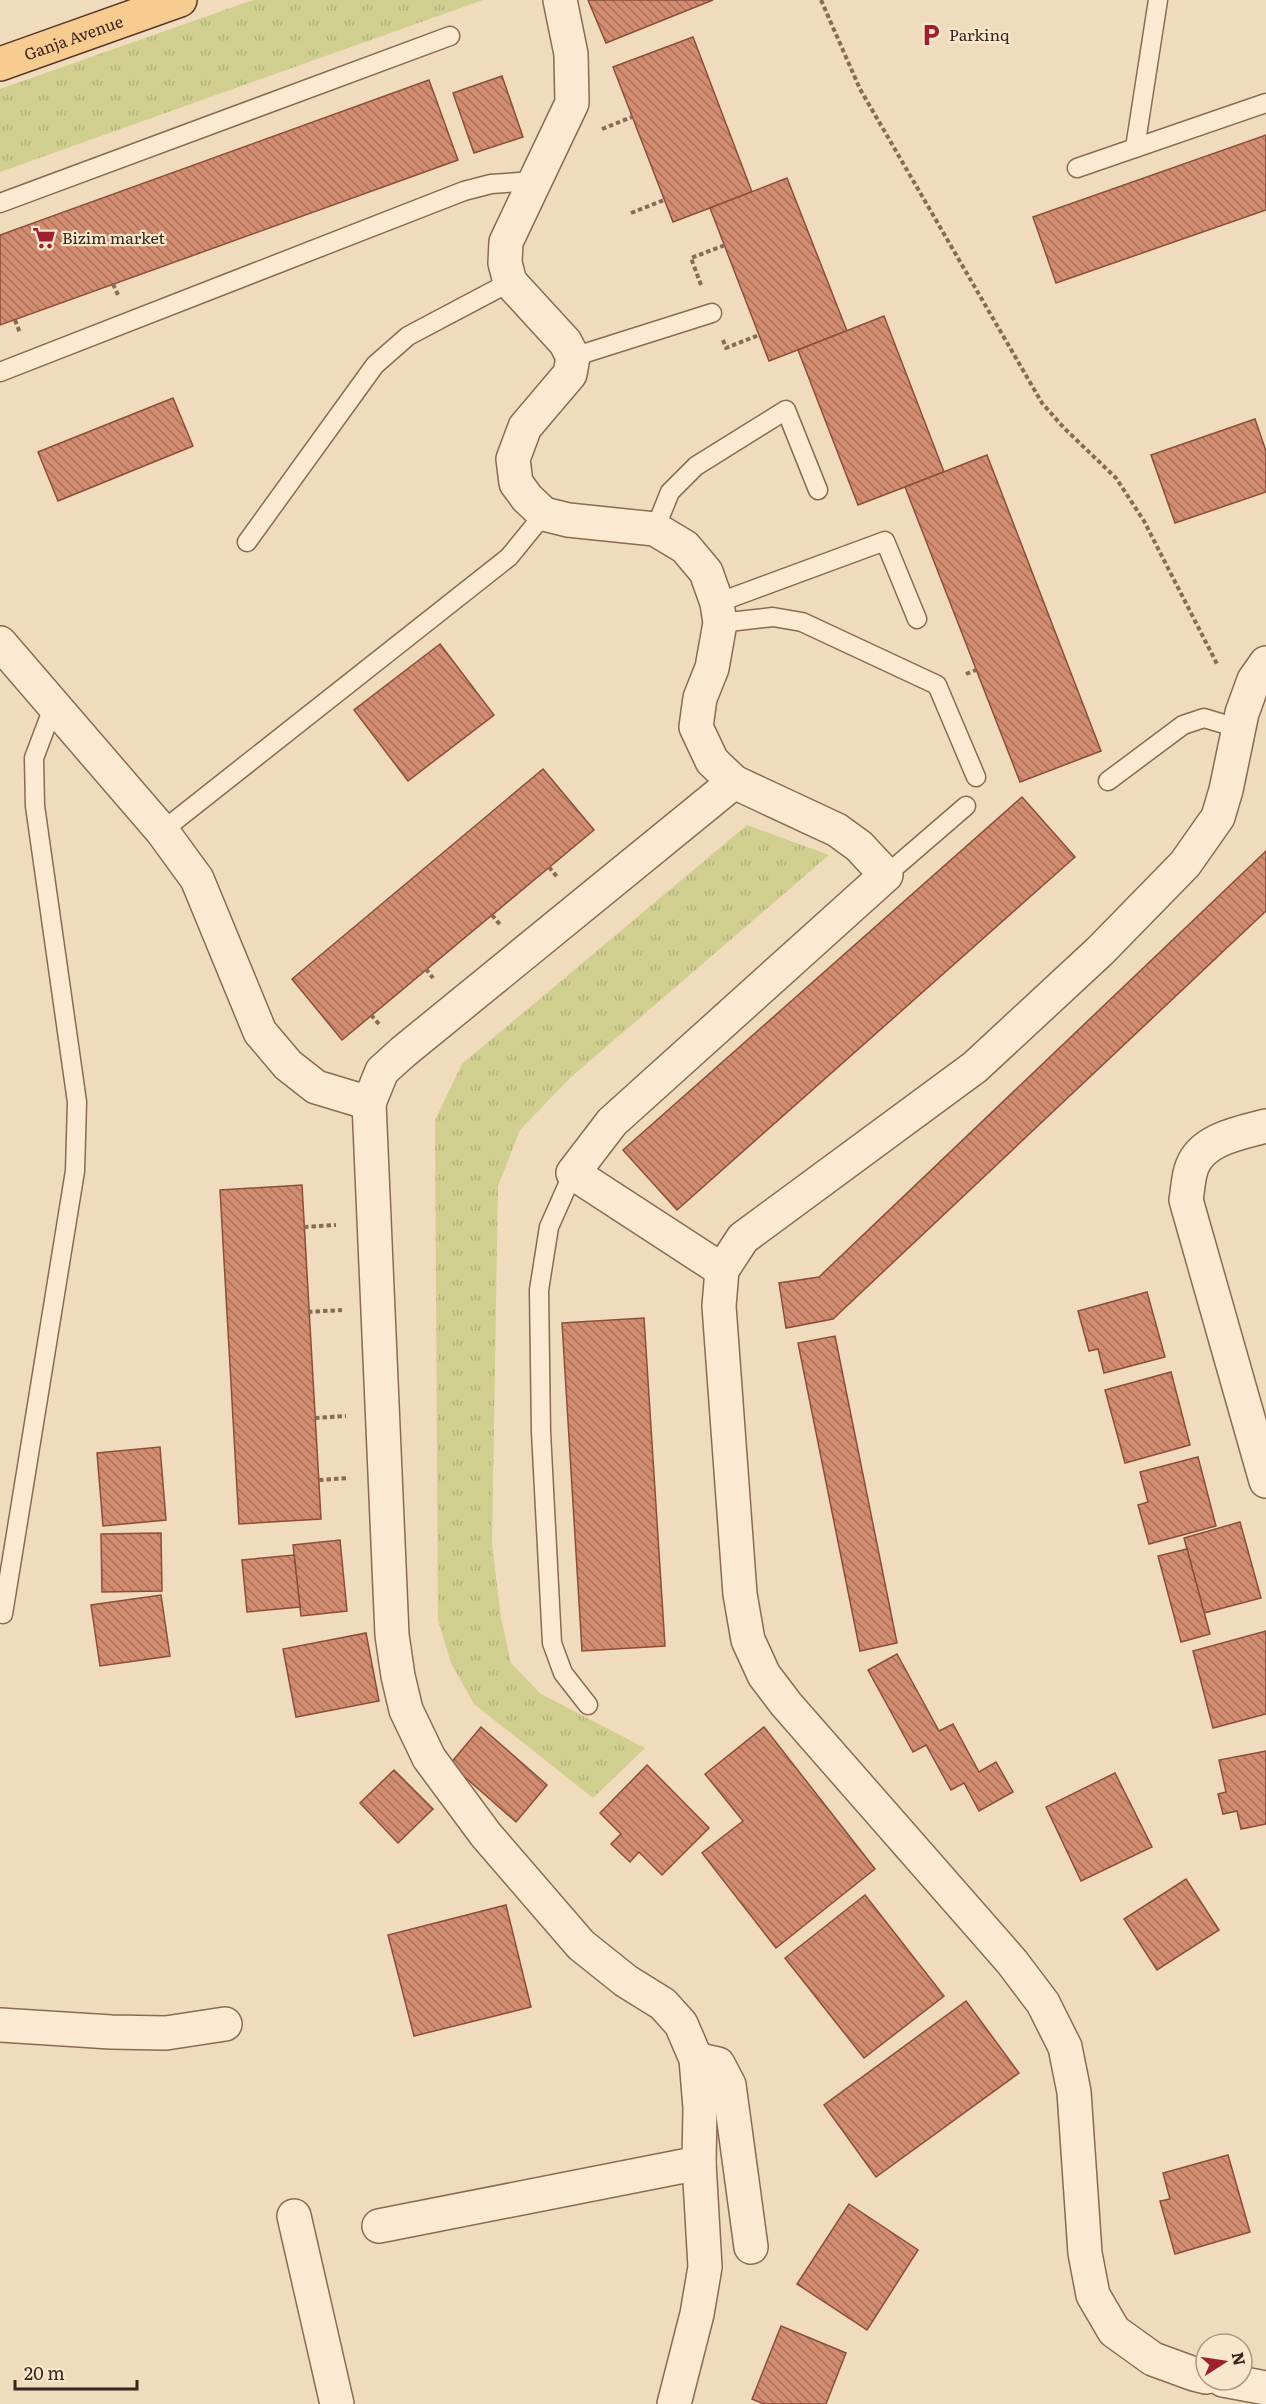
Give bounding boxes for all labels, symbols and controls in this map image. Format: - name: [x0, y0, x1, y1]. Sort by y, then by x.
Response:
- street label: Ganja Avenue: [20, 8, 126, 66]
- parking icon: Parkinq: [918, 22, 944, 48]
- place label: Parkinq: [949, 22, 1010, 46]
- supermarket icon: Bizim market: [31, 225, 57, 251]
- place label: Bizim market: [62, 225, 166, 249]
- north arrow: [1194, 2332, 1254, 2392]
- text: N: [1227, 2350, 1253, 2368]
- scale bar: [15, 2353, 136, 2391]
- text: 20 m: [24, 2359, 65, 2386]

